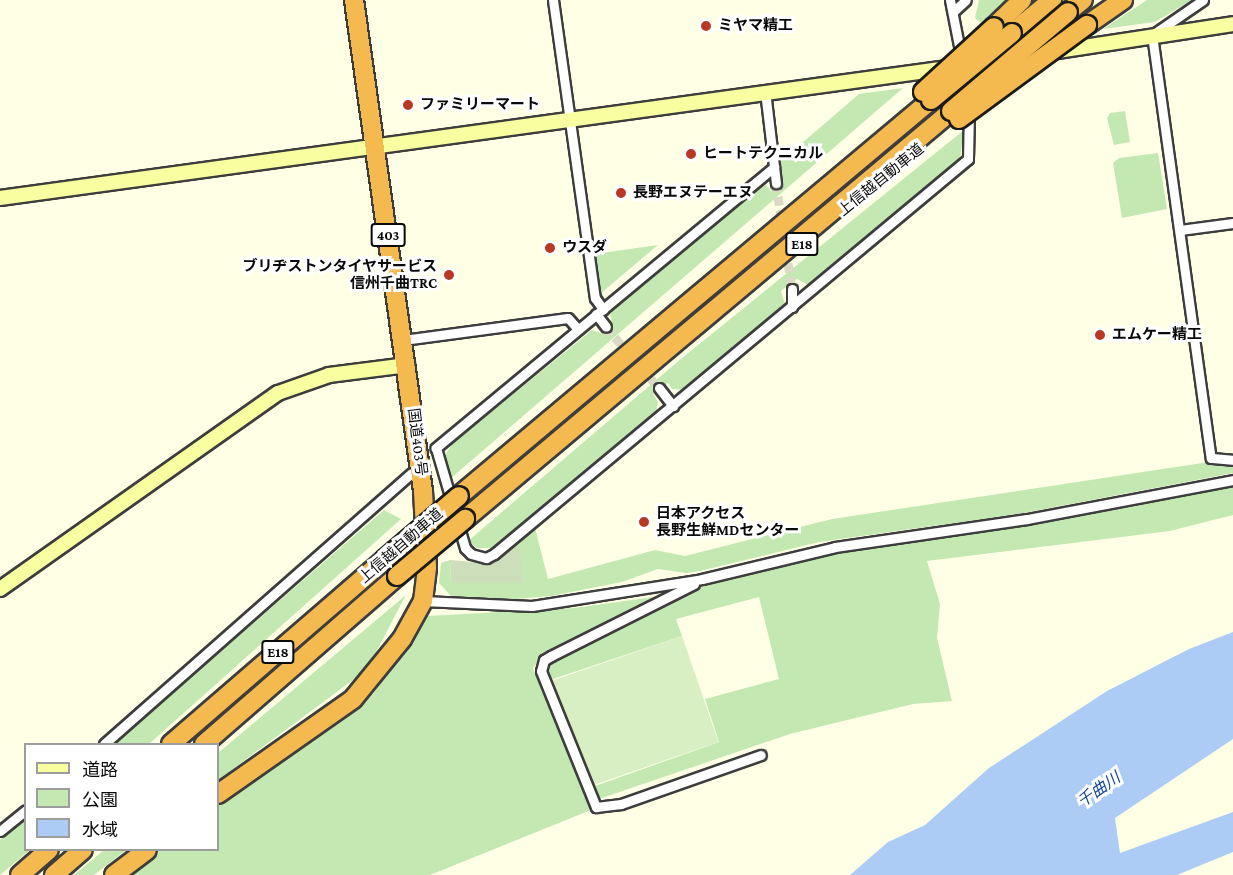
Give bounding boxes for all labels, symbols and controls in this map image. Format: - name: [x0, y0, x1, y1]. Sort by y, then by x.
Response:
- place label: ミヤマ精工: [718, 17, 793, 35]
- marker: ミヤマ精工: [699, 19, 713, 33]
- place label: ファミリーマート: [420, 96, 540, 114]
- marker: ファミリーマート: [401, 98, 415, 112]
- street label: 上信越自動車道: [835, 140, 927, 220]
- place label: ヒートテクニカル: [703, 145, 823, 163]
- marker: ヒートテクニカル: [684, 147, 698, 161]
- place label: 長野エヌテーエヌ: [633, 184, 753, 202]
- marker: 長野エヌテーエヌ: [614, 186, 628, 200]
- road number: 403: [370, 224, 406, 246]
- road number: E18: [784, 233, 820, 255]
- place label: ウスダ: [562, 239, 607, 257]
- marker: ウスダ: [543, 241, 557, 255]
- place label: ブリヂストンタイヤサービス 信州千曲TRC: [242, 257, 437, 292]
- marker: ブリヂストンタイヤサービス 信州千曲TRC: [442, 268, 456, 282]
- place label: エムケー精工: [1112, 326, 1202, 344]
- marker: エムケー精工: [1093, 328, 1107, 342]
- street label: 国道403号: [404, 407, 430, 477]
- place label: 日本アクセス 長野生鮮MDセンター: [656, 504, 799, 539]
- street label: 上信越自動車道: [355, 505, 447, 587]
- marker: 日本アクセス 長野生鮮MDセンター: [637, 515, 651, 529]
- road number: E18: [260, 641, 296, 663]
- legend: [24, 743, 219, 851]
- text: 道路: [82, 760, 118, 780]
- water label: 千曲川: [1074, 768, 1124, 812]
- text: 公園: [82, 790, 118, 810]
- text: 水域: [82, 820, 118, 840]

